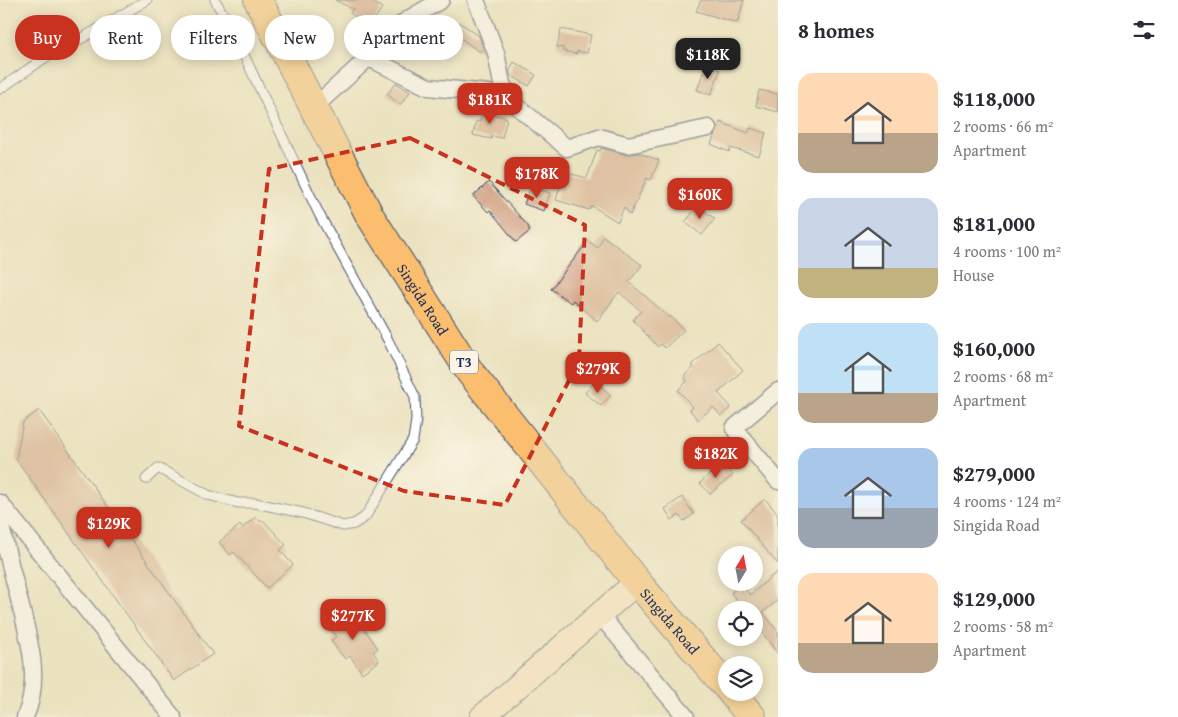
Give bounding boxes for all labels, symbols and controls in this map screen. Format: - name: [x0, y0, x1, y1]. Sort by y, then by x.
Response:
- chip: Buy: [15, 15, 80, 60]
- chip: Rent: [90, 15, 161, 60]
- chip: Filters: [171, 15, 255, 60]
- chip: New: [265, 15, 334, 60]
- chip: Apartment: [344, 15, 463, 60]
- text: 8 homes: [798, 15, 874, 46]
- icon: filters: [1130, 16, 1158, 44]
- pin: $118K: [673, 38, 743, 80]
- text: $118K: [686, 42, 730, 66]
- pin: $181K: [455, 82, 525, 125]
- text: $118,000: [953, 83, 1035, 114]
- text: $181K: [468, 87, 512, 111]
- icon: home: [838, 93, 898, 153]
- text: 2 rooms · 66 m²: [953, 114, 1053, 138]
- text: Apartment: [953, 138, 1026, 162]
- pin: $178K: [502, 156, 572, 199]
- text: $178K: [515, 161, 559, 185]
- pin: $160K: [665, 178, 735, 220]
- text: $160K: [678, 182, 722, 206]
- text: $181,000: [953, 208, 1035, 239]
- icon: home: [838, 218, 898, 278]
- text: 4 rooms · 100 m²: [953, 239, 1061, 263]
- street label: Singida Road: [392, 259, 454, 339]
- text: House: [953, 263, 994, 287]
- text: $160,000: [953, 333, 1035, 364]
- icon: home: [838, 343, 898, 403]
- road number: T3: [450, 351, 478, 374]
- pin: $279K: [563, 352, 633, 394]
- text: $279K: [576, 356, 620, 380]
- text: 2 rooms · 68 m²: [953, 364, 1053, 388]
- text: Apartment: [953, 388, 1026, 412]
- pin: $182K: [681, 436, 751, 479]
- text: $182K: [694, 441, 738, 465]
- text: $279,000: [953, 458, 1035, 489]
- icon: home: [838, 468, 898, 528]
- text: 4 rooms · 124 m²: [953, 489, 1061, 513]
- pin: $129K: [74, 506, 144, 549]
- text: $129K: [87, 511, 131, 535]
- text: Singida Road: [953, 513, 1040, 537]
- north arrow: [718, 546, 762, 591]
- map controls: [718, 546, 763, 701]
- street label: Singida Road: [636, 583, 705, 659]
- text: $129,000: [953, 583, 1035, 614]
- icon: home: [838, 593, 898, 653]
- pin: $277K: [318, 598, 388, 641]
- button: locate: [718, 601, 763, 646]
- text: $277K: [331, 603, 375, 627]
- text: 2 rooms · 58 m²: [953, 614, 1053, 638]
- text: Apartment: [953, 638, 1026, 662]
- button: layers: [718, 656, 763, 701]

